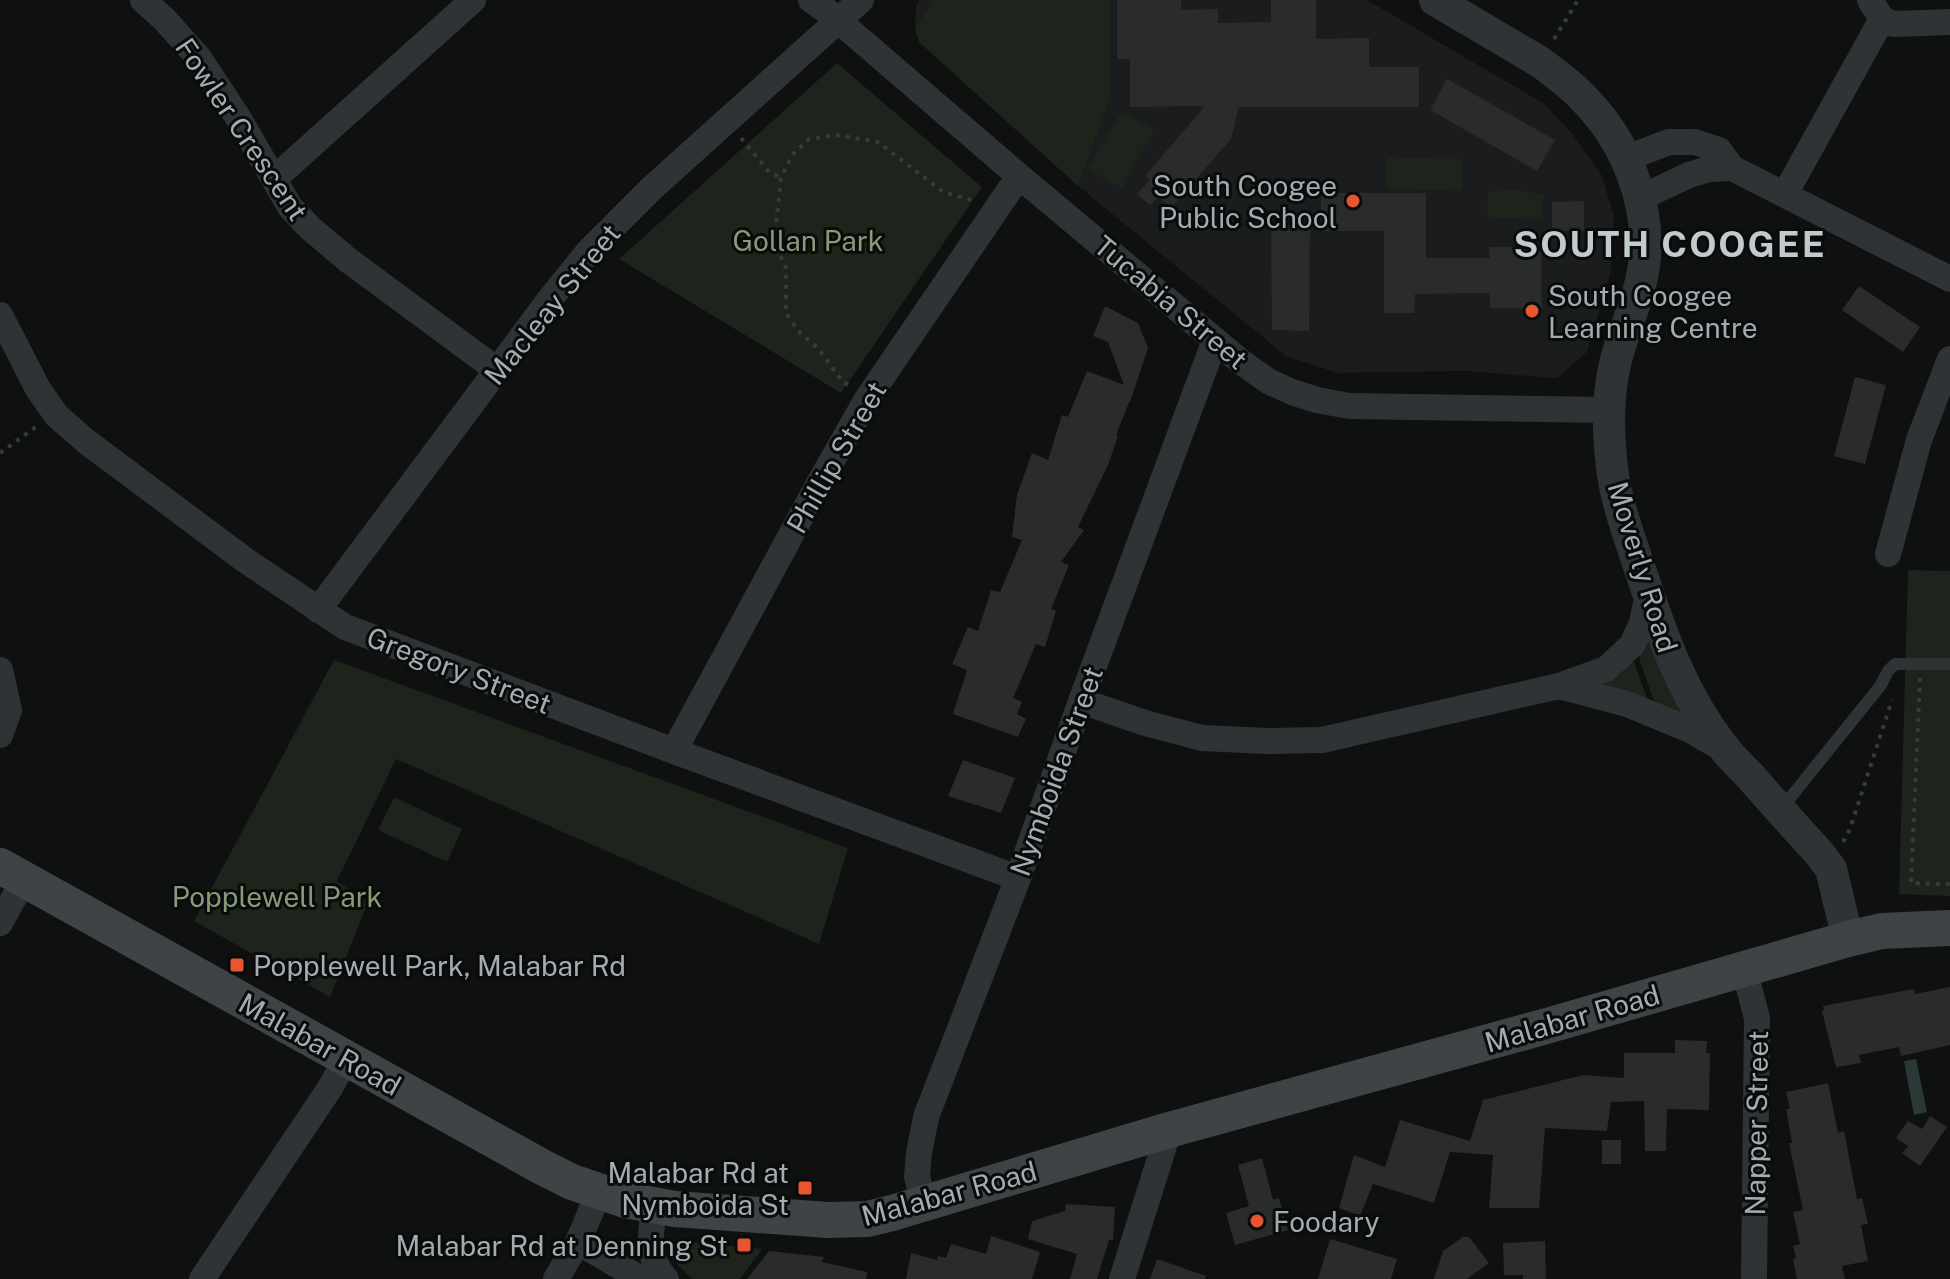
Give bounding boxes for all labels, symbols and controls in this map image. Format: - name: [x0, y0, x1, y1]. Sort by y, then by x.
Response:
- street label: Fowler Crescent: [169, 32, 315, 226]
- place label: South Coogee Public School: [1153, 169, 1337, 234]
- marker: South Coogee Public School: [1344, 192, 1362, 210]
- street label: Macleay Street: [477, 217, 627, 391]
- district label: SOUTH COOGEE: [1513, 223, 1827, 265]
- park label: Gollan Park: [733, 224, 883, 257]
- street label: Tucabia Street: [1088, 228, 1254, 376]
- place label: South Coogee Learning Centre: [1548, 279, 1758, 344]
- marker: South Coogee Learning Centre: [1523, 302, 1541, 320]
- street label: Phillip Street: [779, 375, 893, 539]
- street label: Moverly Road: [1601, 478, 1685, 656]
- street label: Gregory Street: [362, 620, 556, 720]
- street label: Nymboida Street: [1003, 662, 1109, 880]
- park label: Popplewell Park: [172, 880, 382, 913]
- place label: Popplewell Park, Malabar Rd: [253, 949, 626, 982]
- marker: Popplewell Park, Malabar Rd: [228, 956, 246, 974]
- street label: Malabar Road: [1481, 977, 1663, 1059]
- street label: Malabar Road: [233, 986, 407, 1102]
- street label: Napper Street: [1738, 1030, 1774, 1216]
- street label: Malabar Road: [858, 1154, 1040, 1232]
- place label: Malabar Rd at Nymboida St: [607, 1156, 789, 1221]
- marker: Malabar Rd at Nymboida St: [796, 1179, 814, 1197]
- place label: Foodary: [1273, 1205, 1379, 1238]
- marker: Foodary: [1248, 1212, 1266, 1230]
- place label: Malabar Rd at Denning St: [395, 1229, 728, 1262]
- marker: Malabar Rd at Denning St: [735, 1236, 753, 1254]

